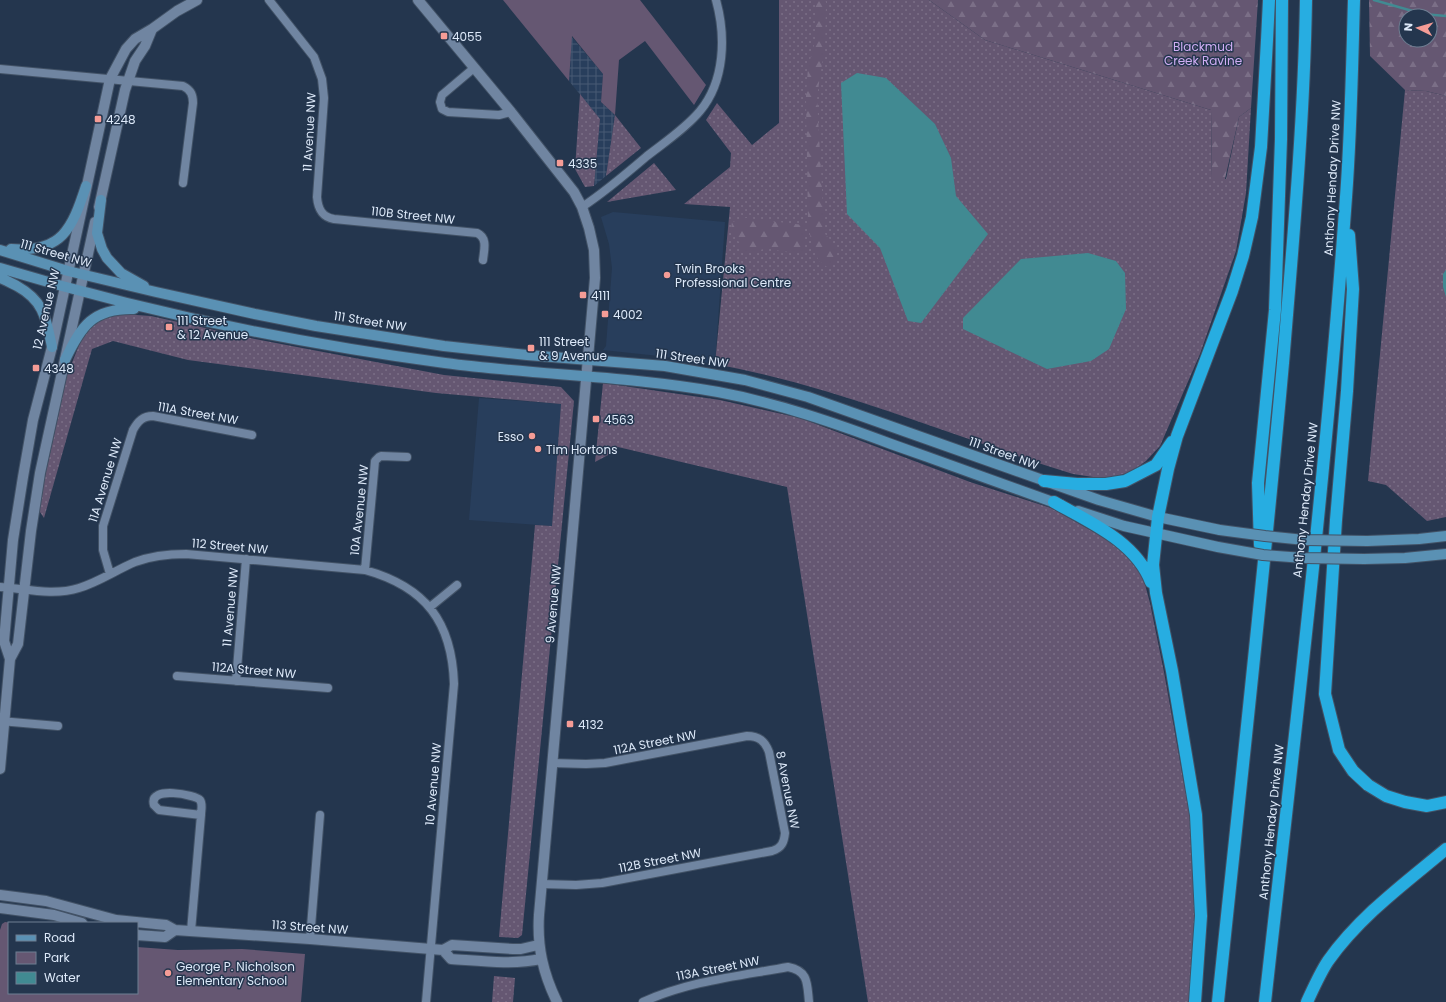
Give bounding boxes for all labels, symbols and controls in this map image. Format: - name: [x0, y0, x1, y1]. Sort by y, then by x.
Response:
- north arrow: [1398, 8, 1438, 48]
- text: N: [1400, 22, 1416, 32]
- place label: 4055: [452, 28, 482, 45]
- marker: 4055: [439, 31, 449, 41]
- park label: Blackmud Creek Ravine: [1164, 38, 1242, 69]
- street label: 11 Avenue NW: [298, 92, 320, 172]
- street label: Anthony Henday Drive NW: [1319, 99, 1345, 256]
- place label: 4248: [106, 111, 136, 128]
- marker: 4248: [93, 114, 103, 124]
- place label: 4335: [568, 155, 597, 172]
- marker: 4335: [555, 158, 565, 168]
- street label: 110B Street NW: [370, 202, 456, 228]
- street label: 111 Street NW: [18, 235, 94, 271]
- place label: Twin Brooks Professional Centre: [675, 260, 791, 291]
- street label: 12 Avenue NW: [28, 267, 64, 351]
- marker: Twin Brooks Professional Centre: [662, 270, 672, 280]
- place label: 4111: [591, 287, 610, 304]
- marker: 4111: [578, 290, 588, 300]
- place label: 4002: [613, 306, 643, 323]
- street label: 111 Street NW: [333, 307, 408, 335]
- marker: 4002: [600, 309, 610, 319]
- place label: 111 Street & 12 Avenue: [177, 312, 248, 343]
- marker: 111 Street & 12 Avenue: [164, 322, 174, 332]
- place label: 111 Street & 9 Avenue: [539, 333, 607, 364]
- marker: 111 Street & 9 Avenue: [526, 343, 536, 353]
- street label: 111 Street NW: [655, 344, 730, 372]
- place label: 4348: [44, 360, 74, 377]
- marker: 4348: [31, 363, 41, 373]
- street label: 111A Street NW: [156, 398, 240, 428]
- place label: 4563: [604, 411, 634, 428]
- marker: 4563: [591, 414, 601, 424]
- street label: Anthony Henday Drive NW: [1288, 421, 1322, 579]
- place label: Esso: [498, 428, 524, 445]
- marker: Esso: [527, 431, 537, 441]
- street label: 111 Street NW: [967, 432, 1042, 474]
- street label: 11A Avenue NW: [84, 435, 126, 524]
- place label: Tim Hortons: [546, 441, 617, 458]
- marker: Tim Hortons: [533, 444, 543, 454]
- street label: 10A Avenue NW: [346, 464, 372, 556]
- street label: 112 Street NW: [191, 534, 269, 558]
- street label: 9 Avenue NW: [541, 564, 565, 644]
- street label: 11 Avenue NW: [218, 566, 242, 647]
- street label: 112A Street NW: [211, 658, 297, 682]
- place label: 4132: [578, 716, 603, 733]
- marker: 4132: [565, 719, 575, 729]
- street label: 112A Street NW: [612, 726, 698, 758]
- street label: 10 Avenue NW: [421, 742, 445, 826]
- street label: Anthony Henday Drive NW: [1254, 743, 1288, 901]
- street label: 8 Avenue NW: [772, 750, 804, 831]
- street label: 112B Street NW: [617, 844, 703, 876]
- street label: 113 Street NW: [271, 916, 349, 938]
- legend: [8, 922, 138, 994]
- text: Road: [44, 929, 75, 946]
- text: Park: [44, 949, 71, 966]
- street label: 113A Street NW: [675, 952, 761, 984]
- place label: George P. Nicholson Elementary School: [176, 958, 295, 989]
- marker: George P. Nicholson Elementary School: [163, 968, 173, 978]
- text: Water: [44, 969, 81, 986]

